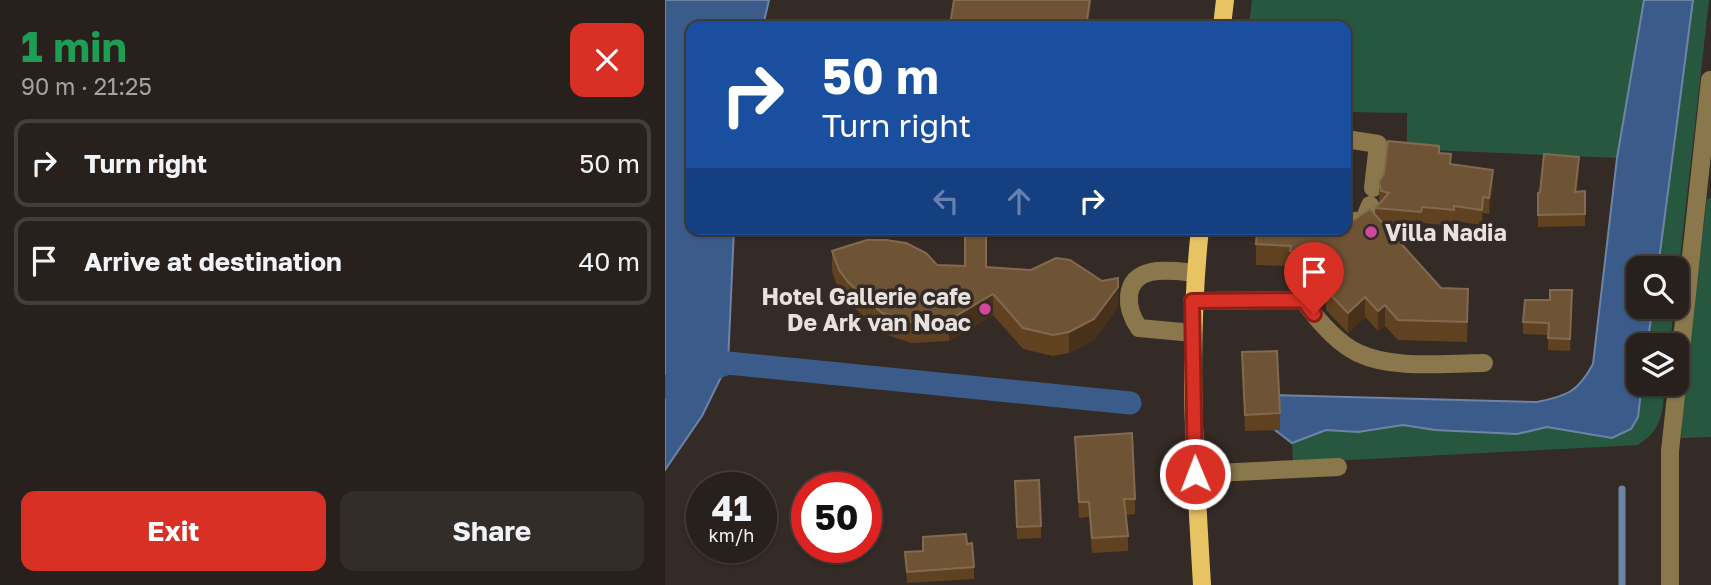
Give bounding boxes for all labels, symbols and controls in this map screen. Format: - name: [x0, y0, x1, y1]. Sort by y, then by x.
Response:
- text: 1 min: [21, 21, 127, 71]
- button: close: [570, 23, 644, 97]
- text: 50 m: [822, 46, 939, 105]
- icon: right: [707, 49, 798, 140]
- text: 90 m · 21:25: [21, 72, 152, 100]
- text: Turn right: [822, 106, 971, 144]
- icon: right: [25, 144, 63, 182]
- text: Turn right: [84, 148, 207, 179]
- text: 50 m: [579, 148, 640, 179]
- icon: left: [927, 182, 965, 220]
- icon: ahead: [1000, 182, 1038, 220]
- icon: right: [1073, 182, 1111, 220]
- place label: Villa Nadia: [1385, 218, 1507, 246]
- marker: Villa Nadia: [1363, 224, 1379, 240]
- icon: arrive: [25, 242, 63, 280]
- pin: [1284, 242, 1344, 314]
- text: Arrive at destination: [84, 246, 342, 277]
- text: 40 m: [579, 246, 640, 277]
- icon: arrive: [1295, 253, 1333, 291]
- map controls: [1626, 256, 1689, 396]
- button: search: [1626, 256, 1689, 319]
- place label: Hotel Gallerie cafe De Ark van Noac: [761, 282, 971, 336]
- marker: Hotel Gallerie cafe De Ark van Noac: [977, 301, 993, 317]
- button: layers: [1626, 333, 1689, 396]
- position arrow: [1158, 437, 1232, 511]
- speed limit sign: 50: [791, 472, 882, 563]
- text: 41: [712, 487, 751, 529]
- button: Exit: [21, 491, 326, 571]
- button: Share: [340, 491, 644, 571]
- text: km/h: [709, 524, 754, 546]

